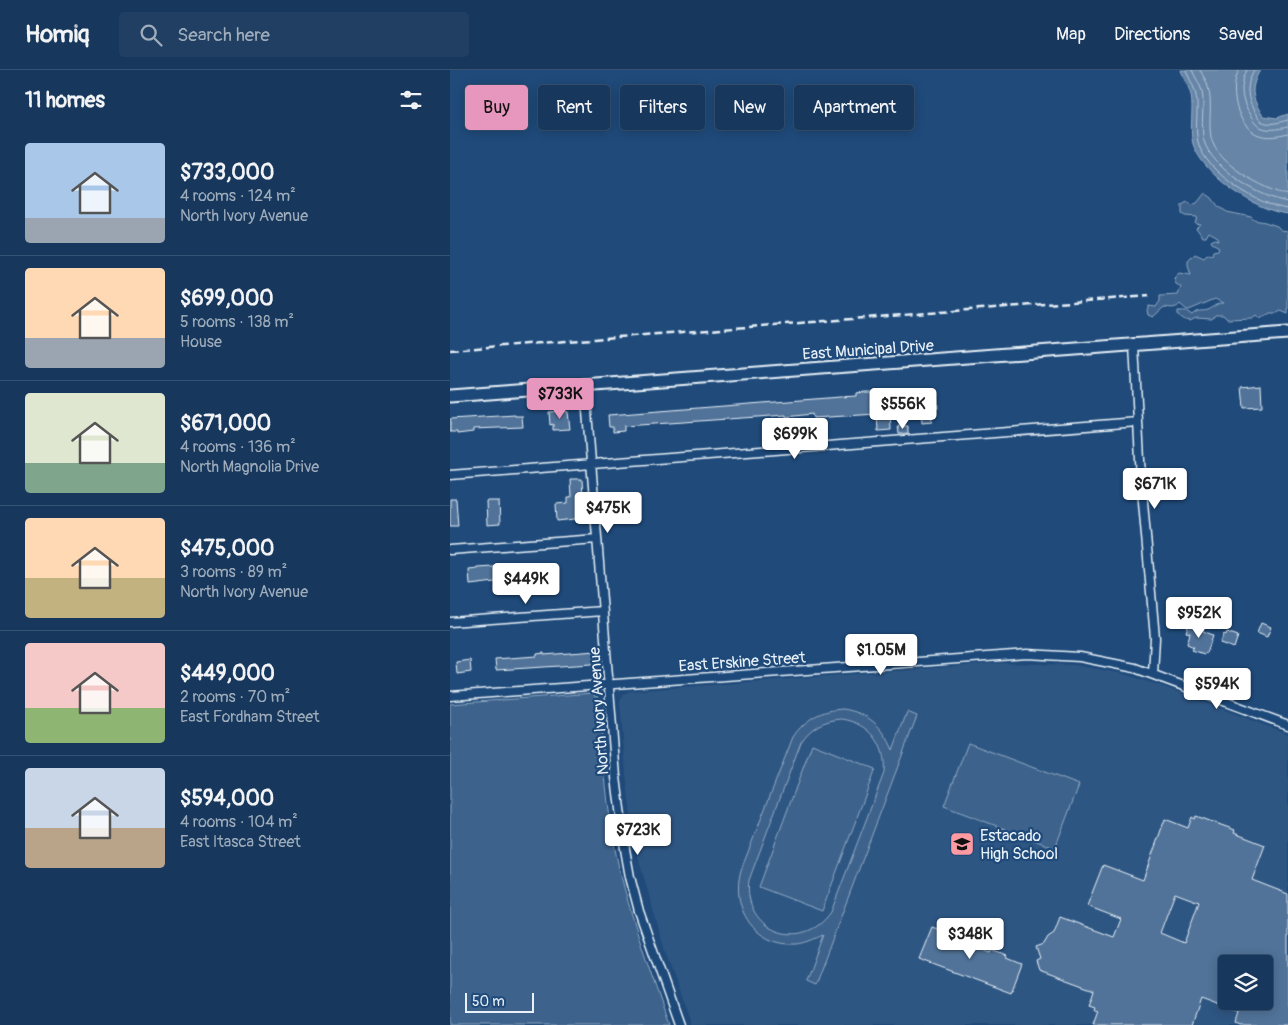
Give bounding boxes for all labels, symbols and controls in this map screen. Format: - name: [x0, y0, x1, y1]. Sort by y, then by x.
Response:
- search box: [119, 12, 469, 57]
- text: Homiq: [25, 20, 89, 49]
- icon: search: [137, 21, 165, 49]
- text: Search here: [177, 23, 270, 47]
- text: Map: [1056, 23, 1086, 46]
- text: Directions: [1114, 23, 1190, 46]
- text: Saved: [1218, 23, 1263, 46]
- chip: Buy: [465, 85, 528, 130]
- chip: Rent: [538, 85, 610, 130]
- chip: Filters: [620, 85, 705, 130]
- chip: New: [715, 85, 784, 130]
- chip: Apartment: [794, 85, 914, 130]
- icon: filters: [397, 86, 425, 114]
- text: 11 homes: [25, 87, 105, 114]
- text: $733,000: [180, 159, 274, 186]
- icon: home: [65, 163, 125, 223]
- text: 4 rooms · 124 m²: [180, 186, 296, 206]
- text: North Ivory Avenue: [180, 206, 308, 226]
- text: $699,000: [180, 285, 274, 312]
- icon: home: [65, 288, 125, 348]
- text: 5 rooms · 138 m²: [180, 312, 294, 332]
- text: House: [180, 332, 222, 352]
- street label: East Municipal Drive: [802, 335, 935, 365]
- pin: $733K: [525, 378, 595, 420]
- text: $733K: [538, 384, 582, 404]
- pin: $556K: [868, 388, 938, 430]
- text: $556K: [881, 394, 925, 414]
- text: $671,000: [180, 410, 271, 437]
- icon: home: [65, 413, 125, 473]
- pin: $699K: [760, 418, 830, 460]
- text: $699K: [773, 424, 817, 444]
- text: 4 rooms · 136 m²: [180, 437, 296, 457]
- text: North Magnolia Drive: [180, 457, 319, 477]
- pin: $671K: [1120, 468, 1190, 510]
- text: $671K: [1134, 474, 1176, 494]
- pin: $475K: [573, 492, 643, 534]
- text: $475K: [586, 498, 630, 518]
- text: $475,000: [180, 535, 274, 562]
- icon: home: [65, 538, 125, 598]
- text: 3 rooms · 89 m²: [180, 562, 287, 582]
- pin: $449K: [491, 562, 561, 605]
- text: $449K: [503, 569, 549, 589]
- text: North Ivory Avenue: [180, 582, 308, 602]
- pin: $952K: [1164, 596, 1234, 639]
- text: $952K: [1177, 603, 1221, 623]
- pin: $1.05M: [840, 634, 922, 676]
- text: $1.05M: [856, 640, 906, 660]
- street label: North Ivory Avenue: [585, 646, 613, 776]
- street label: East Erskine Street: [678, 648, 807, 676]
- text: $449,000: [180, 660, 275, 687]
- icon: home: [65, 663, 125, 723]
- pin: $594K: [1182, 668, 1252, 710]
- text: $594K: [1195, 674, 1239, 694]
- text: 2 rooms · 70 m²: [180, 687, 290, 707]
- text: East Fordham Street: [180, 707, 320, 727]
- text: $594,000: [180, 785, 274, 812]
- icon: home: [65, 788, 125, 848]
- text: 4 rooms · 104 m²: [180, 812, 298, 832]
- pin: $723K: [603, 814, 673, 856]
- text: $723K: [616, 820, 660, 840]
- place label: Estacado High School: [980, 826, 1058, 864]
- school or university icon: Estacado High School: [949, 831, 975, 857]
- text: East Itasca Street: [180, 832, 301, 852]
- pin: $348K: [935, 918, 1005, 960]
- text: $348K: [948, 924, 992, 944]
- map controls: [1218, 955, 1273, 1010]
- button: layers: [1218, 955, 1273, 1010]
- scale bar: [465, 990, 534, 1013]
- text: 50 m: [472, 993, 505, 1010]

